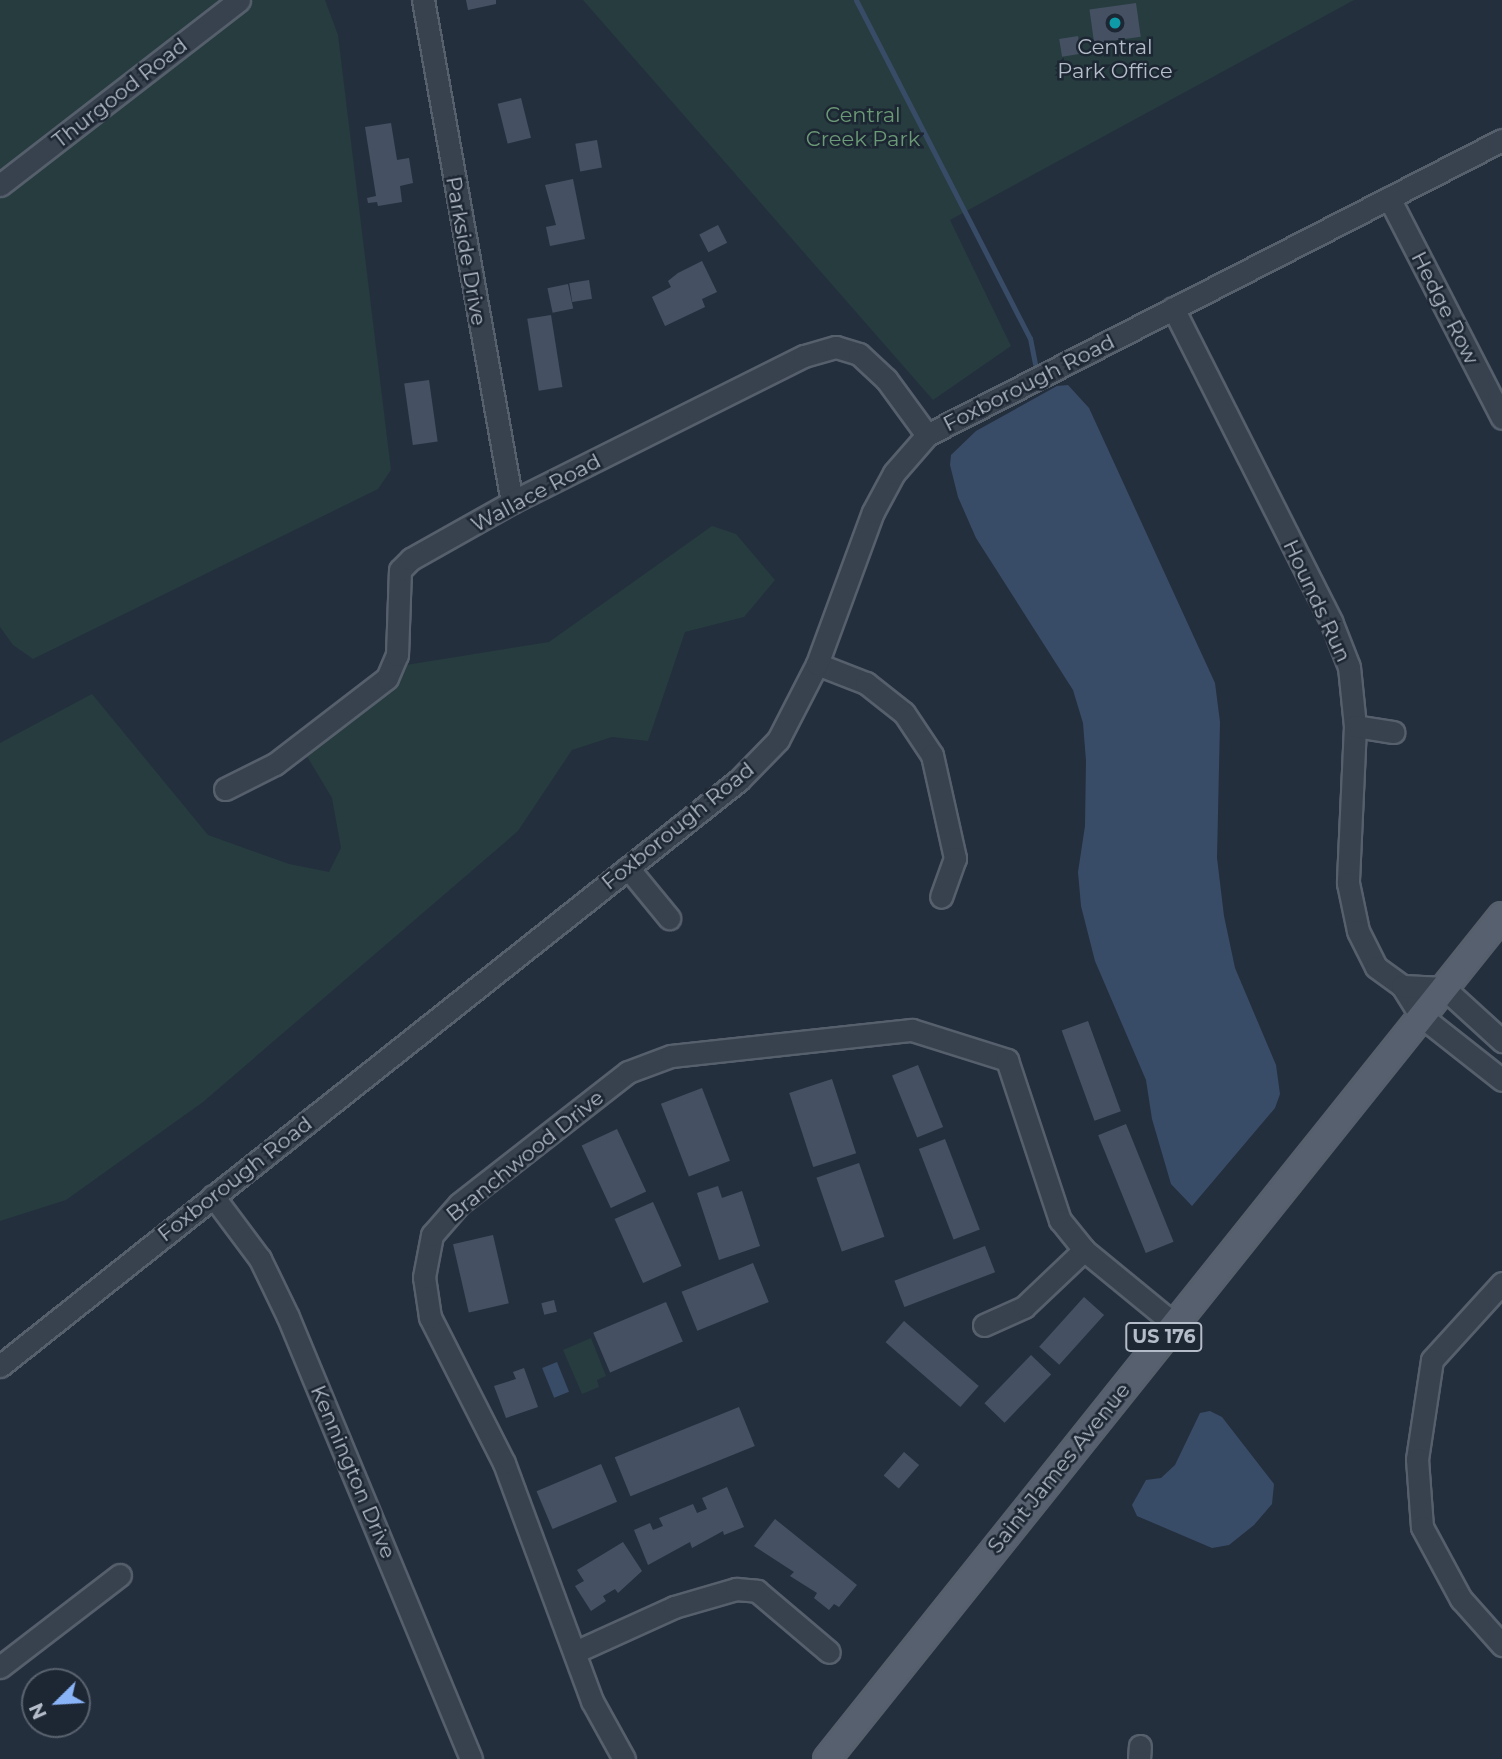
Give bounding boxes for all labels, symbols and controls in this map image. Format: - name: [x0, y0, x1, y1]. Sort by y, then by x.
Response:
- marker: Central Park Office: [1107, 15, 1123, 31]
- street label: Thurgood Road: [48, 33, 192, 153]
- place label: Central Park Office: [1057, 34, 1173, 84]
- park label: Central Creek Park: [806, 102, 920, 152]
- street label: Parkside Drive: [440, 174, 492, 328]
- street label: Hedge Row: [1406, 247, 1484, 369]
- street label: Foxborough Road: [939, 329, 1119, 437]
- street label: Wallace Road: [467, 448, 605, 538]
- street label: Hounds Run: [1278, 536, 1356, 666]
- street label: Foxborough Road: [597, 757, 759, 895]
- street label: Branchwood Drive: [441, 1085, 609, 1227]
- street label: Foxborough Road: [153, 1111, 317, 1247]
- road number: US 176: [1124, 1322, 1204, 1352]
- street label: Saint James Avenue: [982, 1378, 1136, 1558]
- street label: Kennington Drive: [305, 1382, 401, 1562]
- north arrow: [21, 1668, 91, 1738]
- text: N: [25, 1699, 52, 1723]

